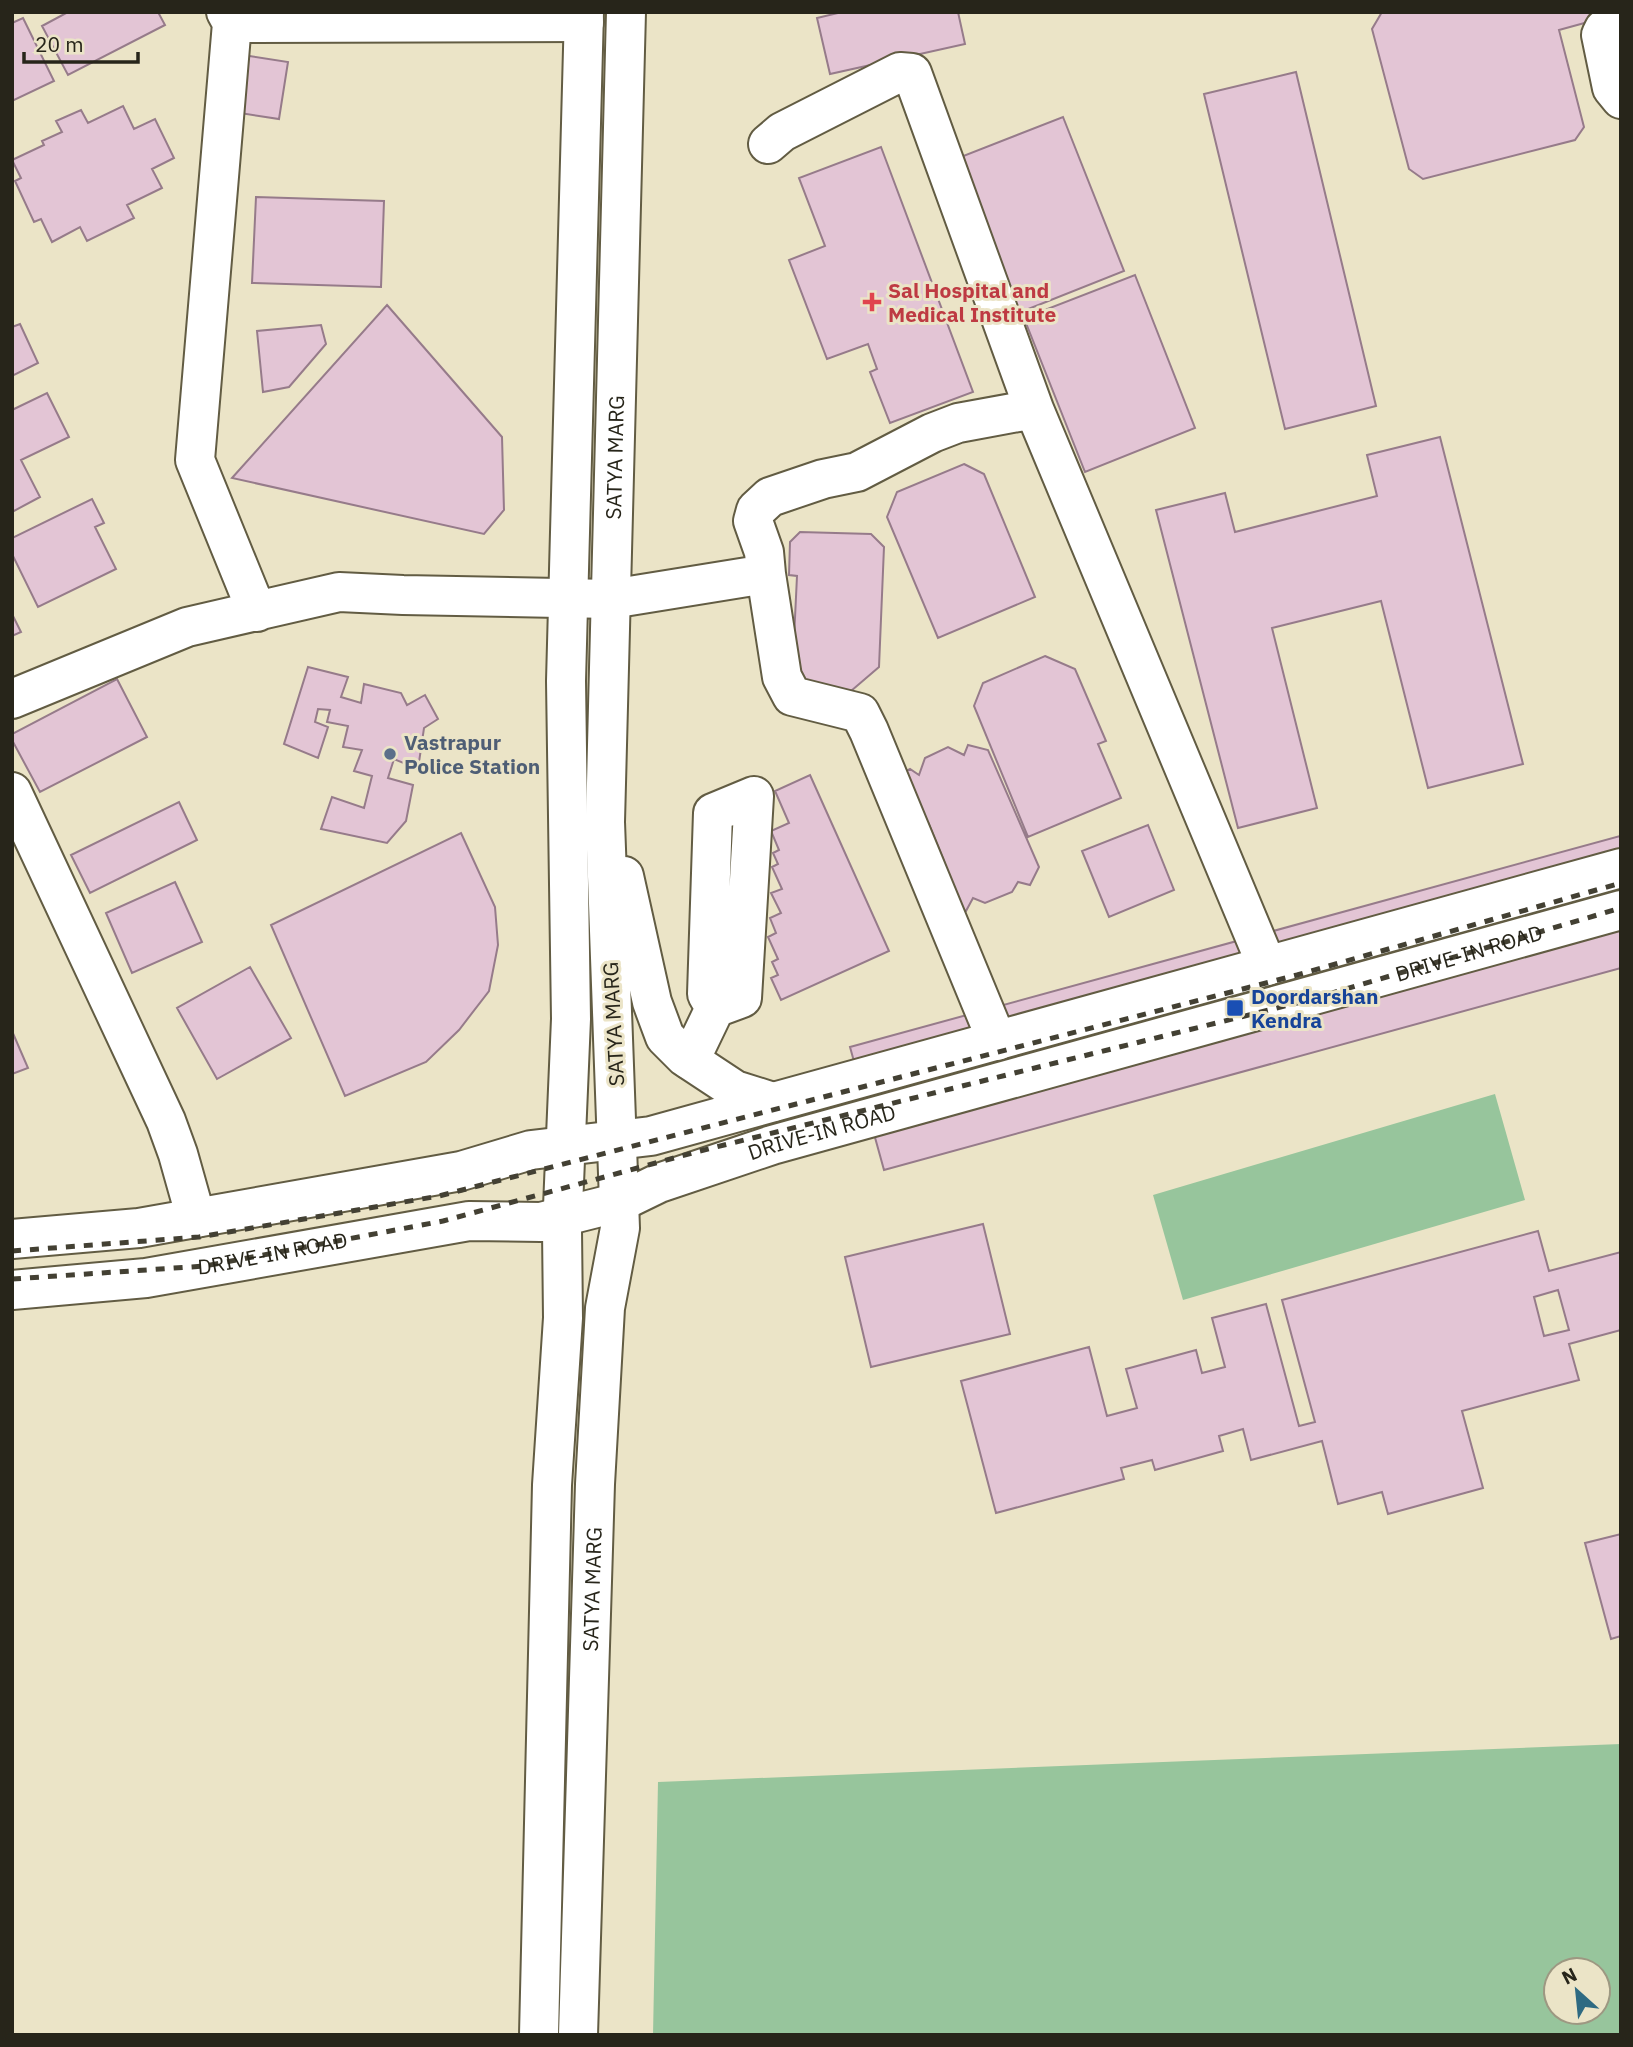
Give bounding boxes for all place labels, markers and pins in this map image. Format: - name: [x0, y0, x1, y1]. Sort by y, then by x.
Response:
- place label: Sal Hospital and Medical Institute: [888, 276, 1056, 328]
- marker: Sal Hospital and Medical Institute: [862, 292, 882, 312]
- place label: Vastrapur Police Station: [404, 728, 540, 780]
- marker: Vastrapur Police Station: [382, 746, 398, 762]
- place label: Doordarshan Kendra: [1251, 982, 1379, 1034]
- marker: Doordarshan Kendra: [1225, 998, 1245, 1018]

